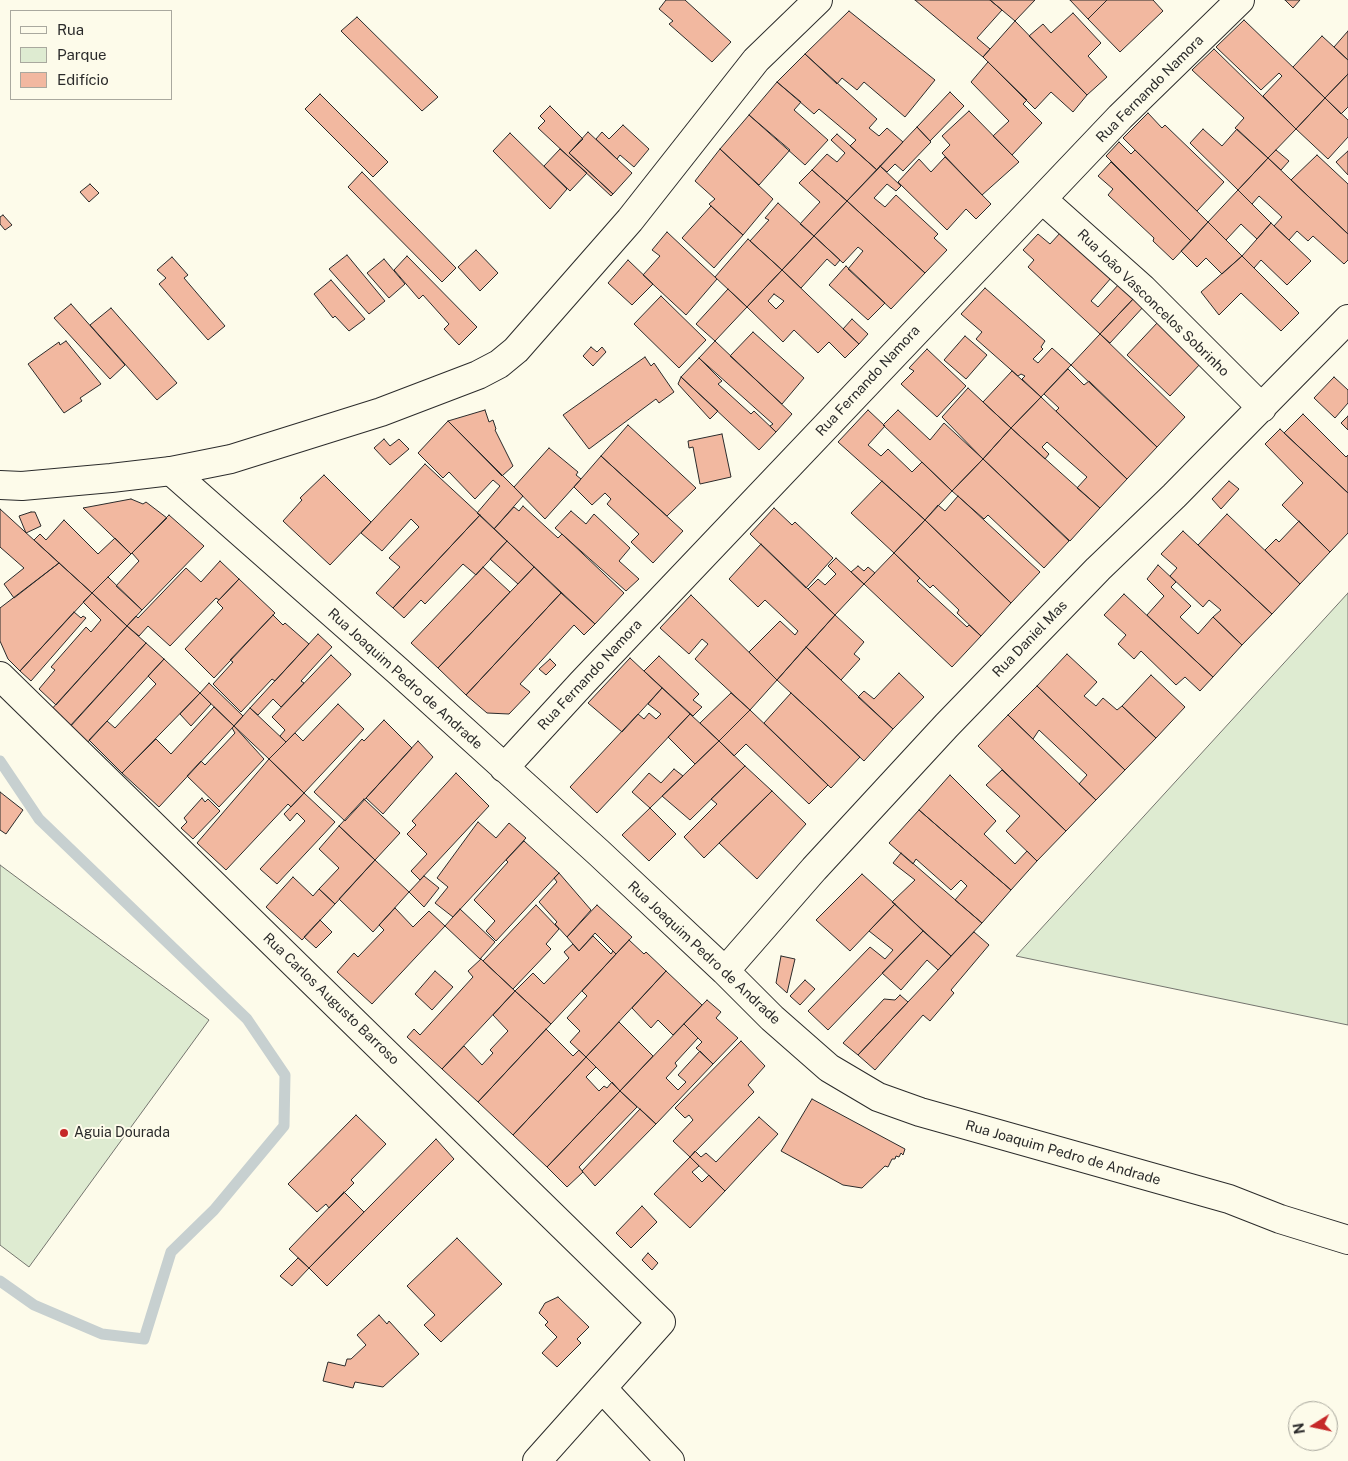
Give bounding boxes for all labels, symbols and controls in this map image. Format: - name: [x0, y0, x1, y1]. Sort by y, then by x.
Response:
- legend: [10, 10, 172, 100]
- text: Rua: [57, 21, 84, 38]
- street label: Rua Fernando Namora: [1093, 32, 1207, 146]
- text: Parque: [57, 46, 107, 63]
- text: Edifício: [57, 71, 109, 88]
- street label: Rua João Vasconcelos Sobrinho: [1074, 226, 1232, 380]
- street label: Rua Fernando Namora: [812, 322, 924, 440]
- street label: Rua Daniel Mas: [989, 597, 1071, 681]
- street label: Rua Joaquim Pedro de Andrade: [324, 605, 486, 753]
- street label: Rua Fernando Namora: [534, 616, 646, 734]
- street label: Rua Joaquim Pedro de Andrade: [624, 878, 784, 1028]
- street label: Rua Carlos Augusto Barroso: [260, 930, 402, 1068]
- street label: Rua Joaquim Pedro de Andrade: [963, 1117, 1163, 1189]
- place label: Aguia Dourada: [74, 1125, 170, 1141]
- marker: Aguia Dourada: [58, 1127, 70, 1139]
- north arrow: [1288, 1401, 1338, 1451]
- text: N: [1290, 1422, 1308, 1435]

